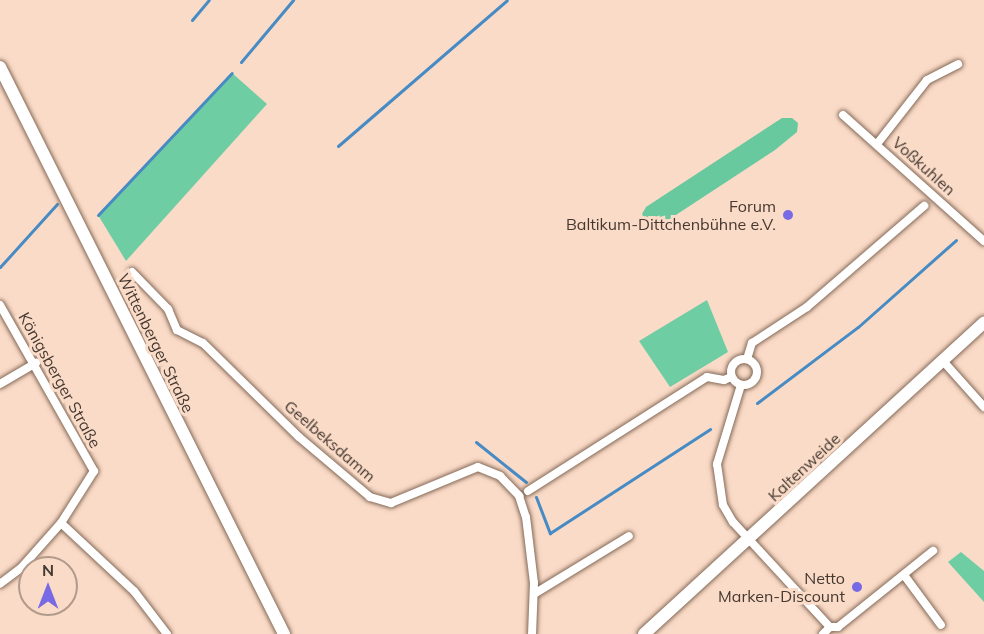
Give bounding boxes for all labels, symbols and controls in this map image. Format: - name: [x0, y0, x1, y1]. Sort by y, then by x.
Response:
- street label: Voßkuhlen: [889, 133, 959, 199]
- place label: Forum Baltikum-Dittchenbühne e.V.: [566, 196, 776, 234]
- marker: Forum Baltikum-Dittchenbühne e.V.: [781, 208, 795, 222]
- street label: Wittenberger Straße: [114, 270, 198, 416]
- street label: Königsberger Straße: [15, 309, 105, 451]
- street label: Geelbeksdamm: [280, 396, 380, 486]
- street label: Kaltenweide: [764, 429, 844, 505]
- north arrow: [18, 556, 78, 616]
- text: N: [42, 560, 54, 580]
- place label: Netto Marken-Discount: [718, 568, 845, 606]
- marker: Netto Marken-Discount: [850, 580, 864, 594]

